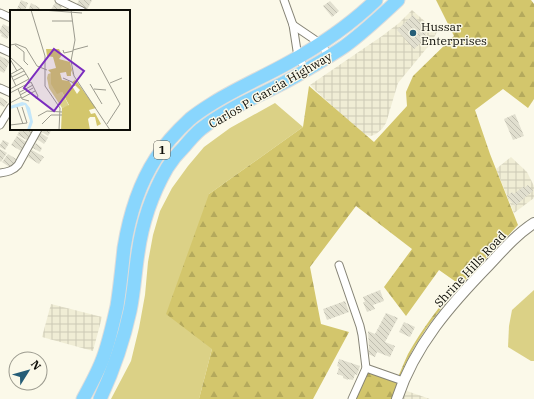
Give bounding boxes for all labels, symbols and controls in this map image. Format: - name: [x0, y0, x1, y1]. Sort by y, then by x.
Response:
- inset map: [10, 10, 130, 130]
- place label: Hussar Enterprises: [421, 19, 487, 48]
- marker: Hussar Enterprises: [408, 28, 418, 38]
- street label: Carlos P. Garcia Highway: [206, 48, 335, 131]
- road number: 1: [154, 141, 170, 159]
- street label: Shrine Hills Road: [431, 228, 509, 310]
- north arrow: [8, 351, 48, 391]
- text: N: [28, 357, 44, 373]

